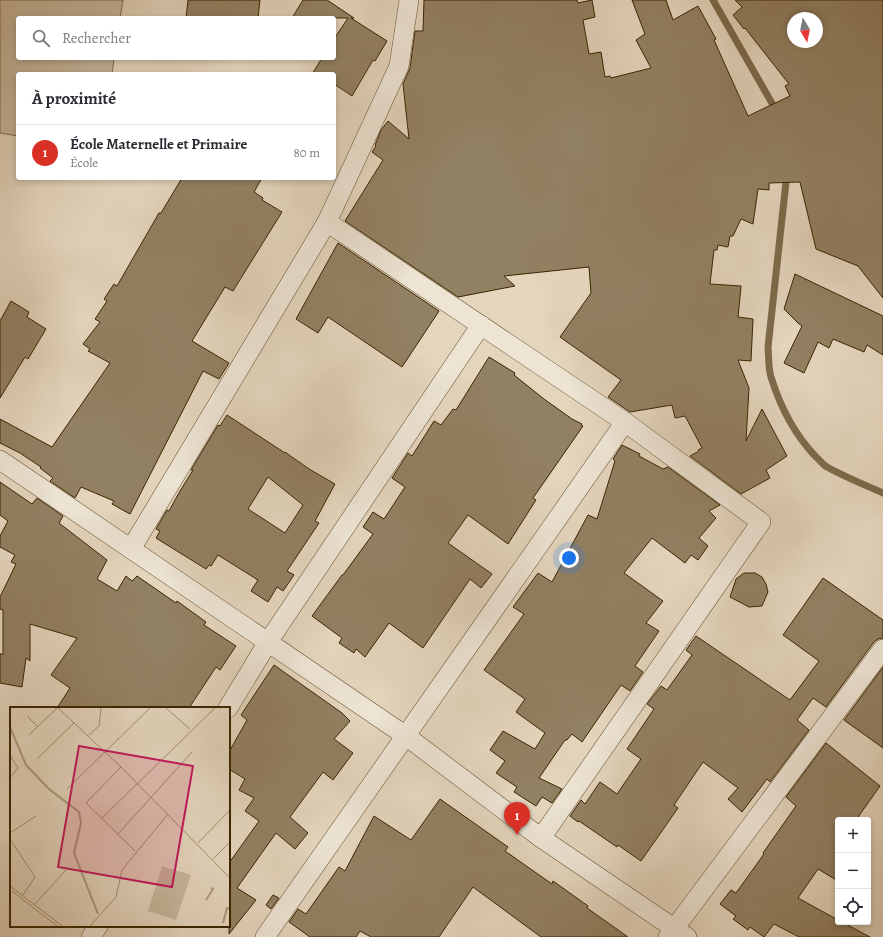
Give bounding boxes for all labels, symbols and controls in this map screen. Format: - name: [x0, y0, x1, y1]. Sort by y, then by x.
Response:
- north arrow: [787, 12, 823, 48]
- search box: [16, 16, 336, 60]
- icon: search: [30, 27, 52, 49]
- text: Rechercher: [62, 28, 131, 48]
- text: À proximité: [32, 87, 116, 110]
- text: École Maternelle et Primaire: [70, 134, 247, 154]
- text: 1: [43, 144, 47, 161]
- text: 80 m: [293, 144, 320, 161]
- text: École: [70, 154, 98, 171]
- your location: [559, 548, 579, 568]
- inset map: [10, 707, 230, 927]
- pin: 1: [504, 802, 530, 835]
- map controls: [835, 817, 871, 925]
- button: +: [835, 817, 871, 853]
- button: −: [835, 853, 871, 889]
- button: locate: [835, 889, 871, 925]

